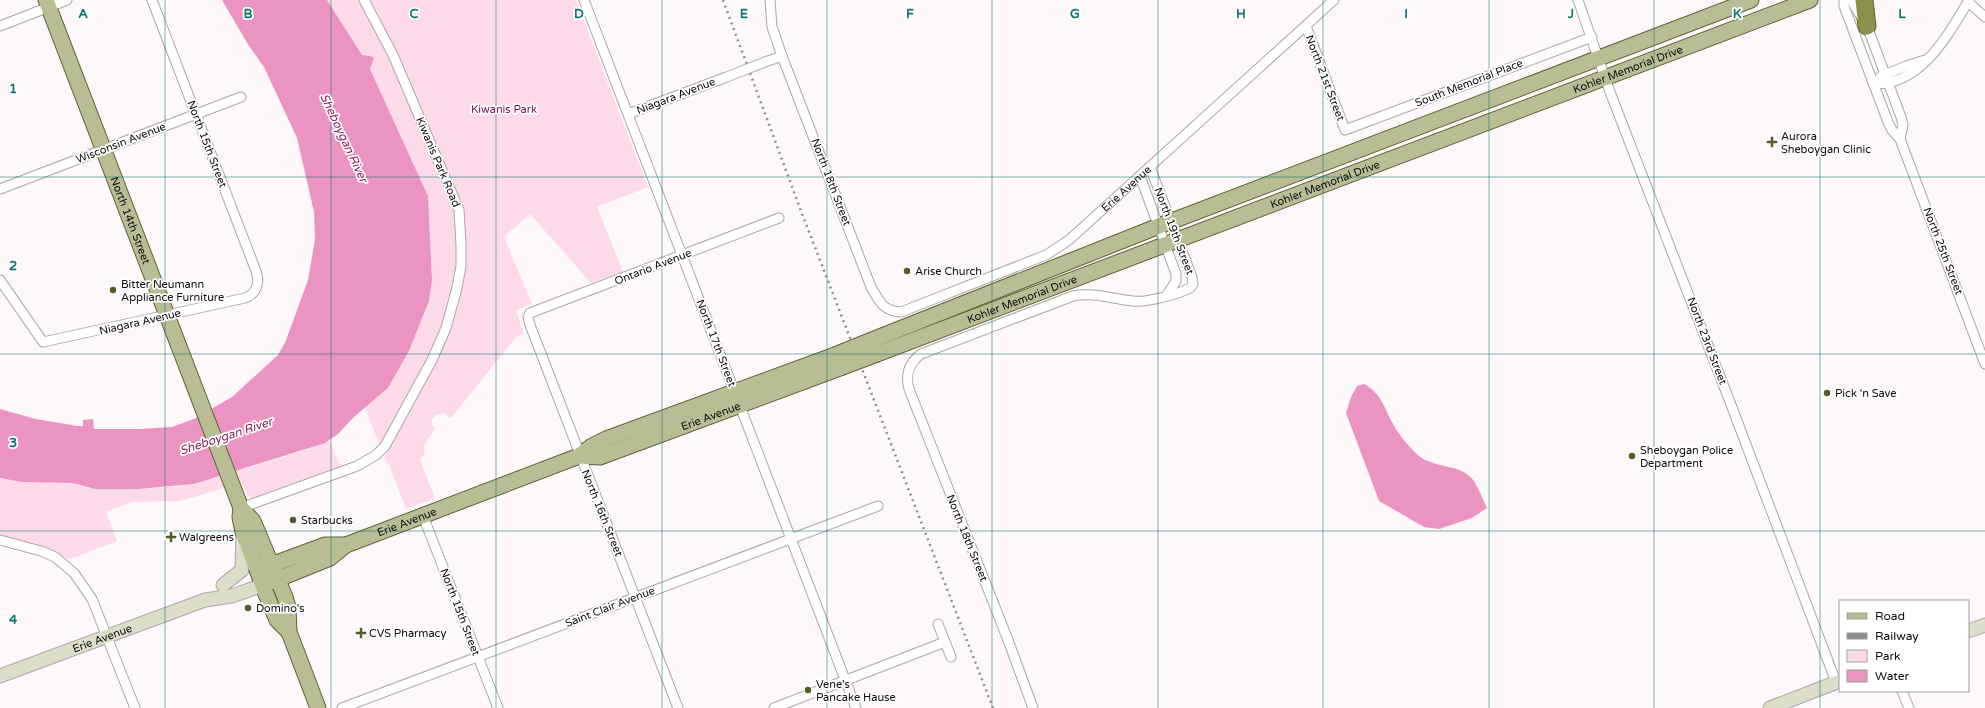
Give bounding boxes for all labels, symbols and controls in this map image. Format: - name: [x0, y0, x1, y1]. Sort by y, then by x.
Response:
- text: A: [78, 6, 88, 22]
- text: B: [243, 6, 253, 22]
- text: C: [409, 6, 419, 22]
- text: D: [574, 6, 584, 22]
- text: E: [740, 6, 748, 22]
- text: F: [906, 6, 914, 22]
- text: G: [1070, 6, 1080, 22]
- text: H: [1236, 6, 1246, 22]
- text: I: [1404, 6, 1408, 22]
- text: J: [1567, 6, 1574, 22]
- text: K: [1733, 6, 1742, 22]
- text: L: [1898, 6, 1906, 22]
- street label: North 21st Street: [1303, 33, 1347, 123]
- street label: Kohler Memorial Drive: [1571, 42, 1684, 96]
- street label: South Memorial Place: [1413, 56, 1525, 110]
- street label: Niagara Avenue: [635, 75, 717, 117]
- text: 1: [9, 81, 17, 97]
- water label: Sheboygan River: [317, 91, 371, 186]
- street label: North 15th Street: [184, 99, 230, 189]
- park label: Kiwanis Park: [471, 103, 537, 116]
- street label: Kiwanis Park Road: [413, 115, 463, 209]
- street label: Wisconsin Avenue: [74, 120, 168, 166]
- place label: Aurora Sheboygan Clinic: [1781, 130, 1871, 156]
- marker: Aurora Sheboygan Clinic: [1766, 136, 1778, 148]
- street label: North 18th Street: [808, 137, 854, 227]
- street label: Kohler Memorial Drive: [1268, 157, 1382, 211]
- street label: Erie Avenue: [1099, 163, 1154, 214]
- street label: North 14th Street: [108, 175, 153, 266]
- street label: North 19th Street: [1151, 186, 1197, 276]
- street label: North 25th Street: [1920, 206, 1966, 296]
- street label: Ontario Avenue: [613, 246, 693, 288]
- text: 2: [9, 258, 17, 274]
- place label: Arise Church: [915, 265, 982, 278]
- marker: Arise Church: [902, 266, 912, 276]
- street label: Kohler Memorial Drive: [965, 272, 1079, 326]
- place label: Bitter Neumann Appliance Furniture: [121, 278, 224, 304]
- marker: Bitter Neumann Appliance Furniture: [108, 285, 118, 295]
- street label: North 23rd Street: [1684, 296, 1730, 386]
- street label: North 17th Street: [693, 298, 739, 388]
- street label: Niagara Avenue: [98, 306, 182, 338]
- place label: Pick 'n Save: [1835, 387, 1897, 400]
- marker: Pick 'n Save: [1822, 388, 1832, 398]
- street label: Erie Avenue: [679, 399, 742, 433]
- water label: Sheboygan River: [178, 414, 275, 458]
- text: 3: [9, 435, 17, 451]
- place label: Sheboygan Police Department: [1640, 444, 1733, 470]
- marker: Sheboygan Police Department: [1627, 451, 1637, 461]
- street label: North 16th Street: [579, 468, 625, 558]
- street label: North 18th Street: [944, 493, 990, 583]
- street label: Erie Avenue: [375, 505, 438, 539]
- place label: Starbucks: [301, 514, 353, 527]
- marker: Starbucks: [288, 515, 298, 525]
- place label: Walgreens: [179, 531, 234, 544]
- marker: Walgreens: [166, 532, 176, 542]
- street label: North 15th Street: [437, 567, 483, 657]
- street label: Saint Clair Avenue: [563, 584, 657, 630]
- legend: [1839, 600, 1969, 692]
- place label: Domino's: [256, 602, 305, 615]
- marker: Domino's: [243, 603, 253, 613]
- text: Road: [1875, 609, 1905, 623]
- text: 4: [9, 612, 18, 628]
- street label: Erie Avenue: [71, 621, 134, 655]
- place label: CVS Pharmacy: [369, 627, 446, 640]
- marker: CVS Pharmacy: [356, 628, 366, 638]
- text: Railway: [1875, 629, 1919, 643]
- text: Park: [1875, 649, 1901, 663]
- text: Water: [1875, 669, 1910, 683]
- place label: Vene's Pancake Hause: [816, 678, 896, 704]
- marker: Vene's Pancake Hause: [803, 685, 813, 695]

